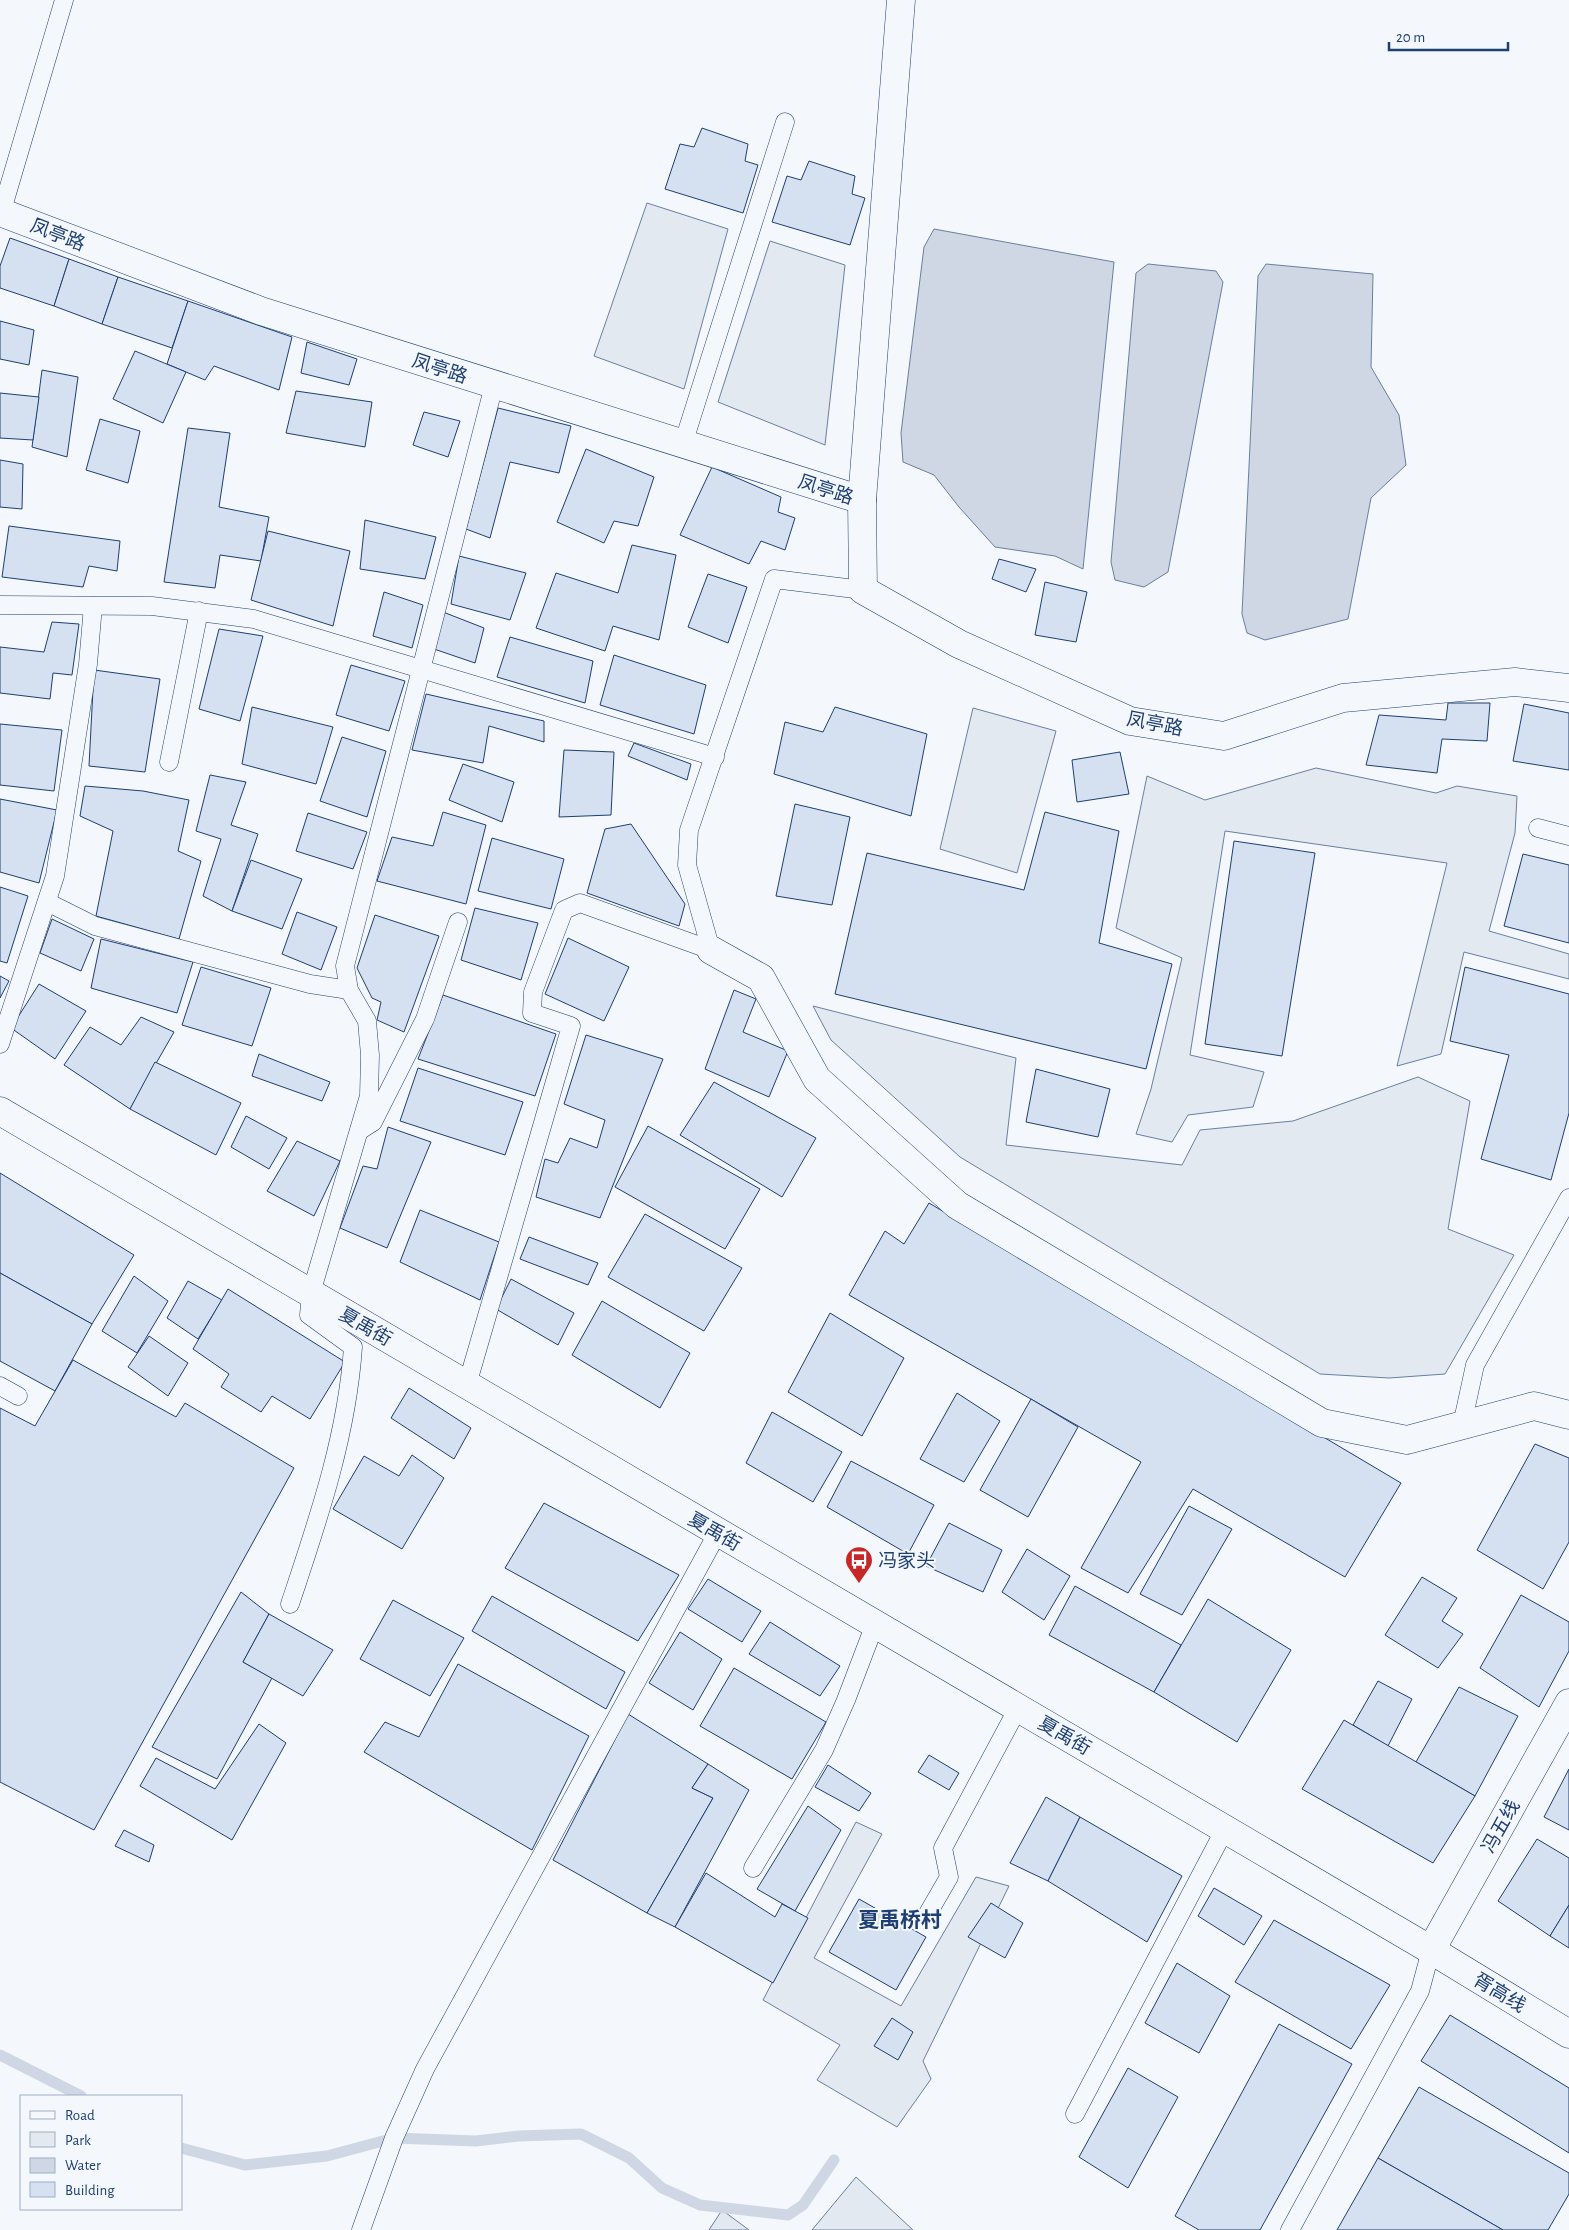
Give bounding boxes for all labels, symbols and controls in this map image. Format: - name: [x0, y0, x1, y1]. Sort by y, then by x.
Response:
- scale bar: [1389, 20, 1508, 52]
- text: 20 m: [1396, 30, 1425, 45]
- street label: 凤亭路: [27, 215, 88, 254]
- street label: 凤亭路: [409, 351, 470, 387]
- street label: 凤亭路: [795, 472, 856, 508]
- street label: 凤亭路: [1125, 709, 1185, 739]
- street label: 夏禹街: [336, 1304, 395, 1350]
- street label: 夏禹街: [685, 1509, 744, 1555]
- bus stop icon: 冯家头: [844, 1545, 874, 1584]
- place label: 冯家头: [878, 1550, 935, 1571]
- street label: 夏禹街: [1035, 1713, 1094, 1759]
- street label: 冯五线: [1478, 1797, 1523, 1856]
- district label: 夏禹桥村: [858, 1909, 942, 1931]
- street label: 胥高线: [1470, 1969, 1530, 2016]
- legend: [20, 2095, 182, 2210]
- text: Road: [65, 2108, 95, 2123]
- text: Park: [65, 2133, 91, 2148]
- text: Water: [65, 2158, 101, 2173]
- text: Building: [65, 2183, 115, 2198]

